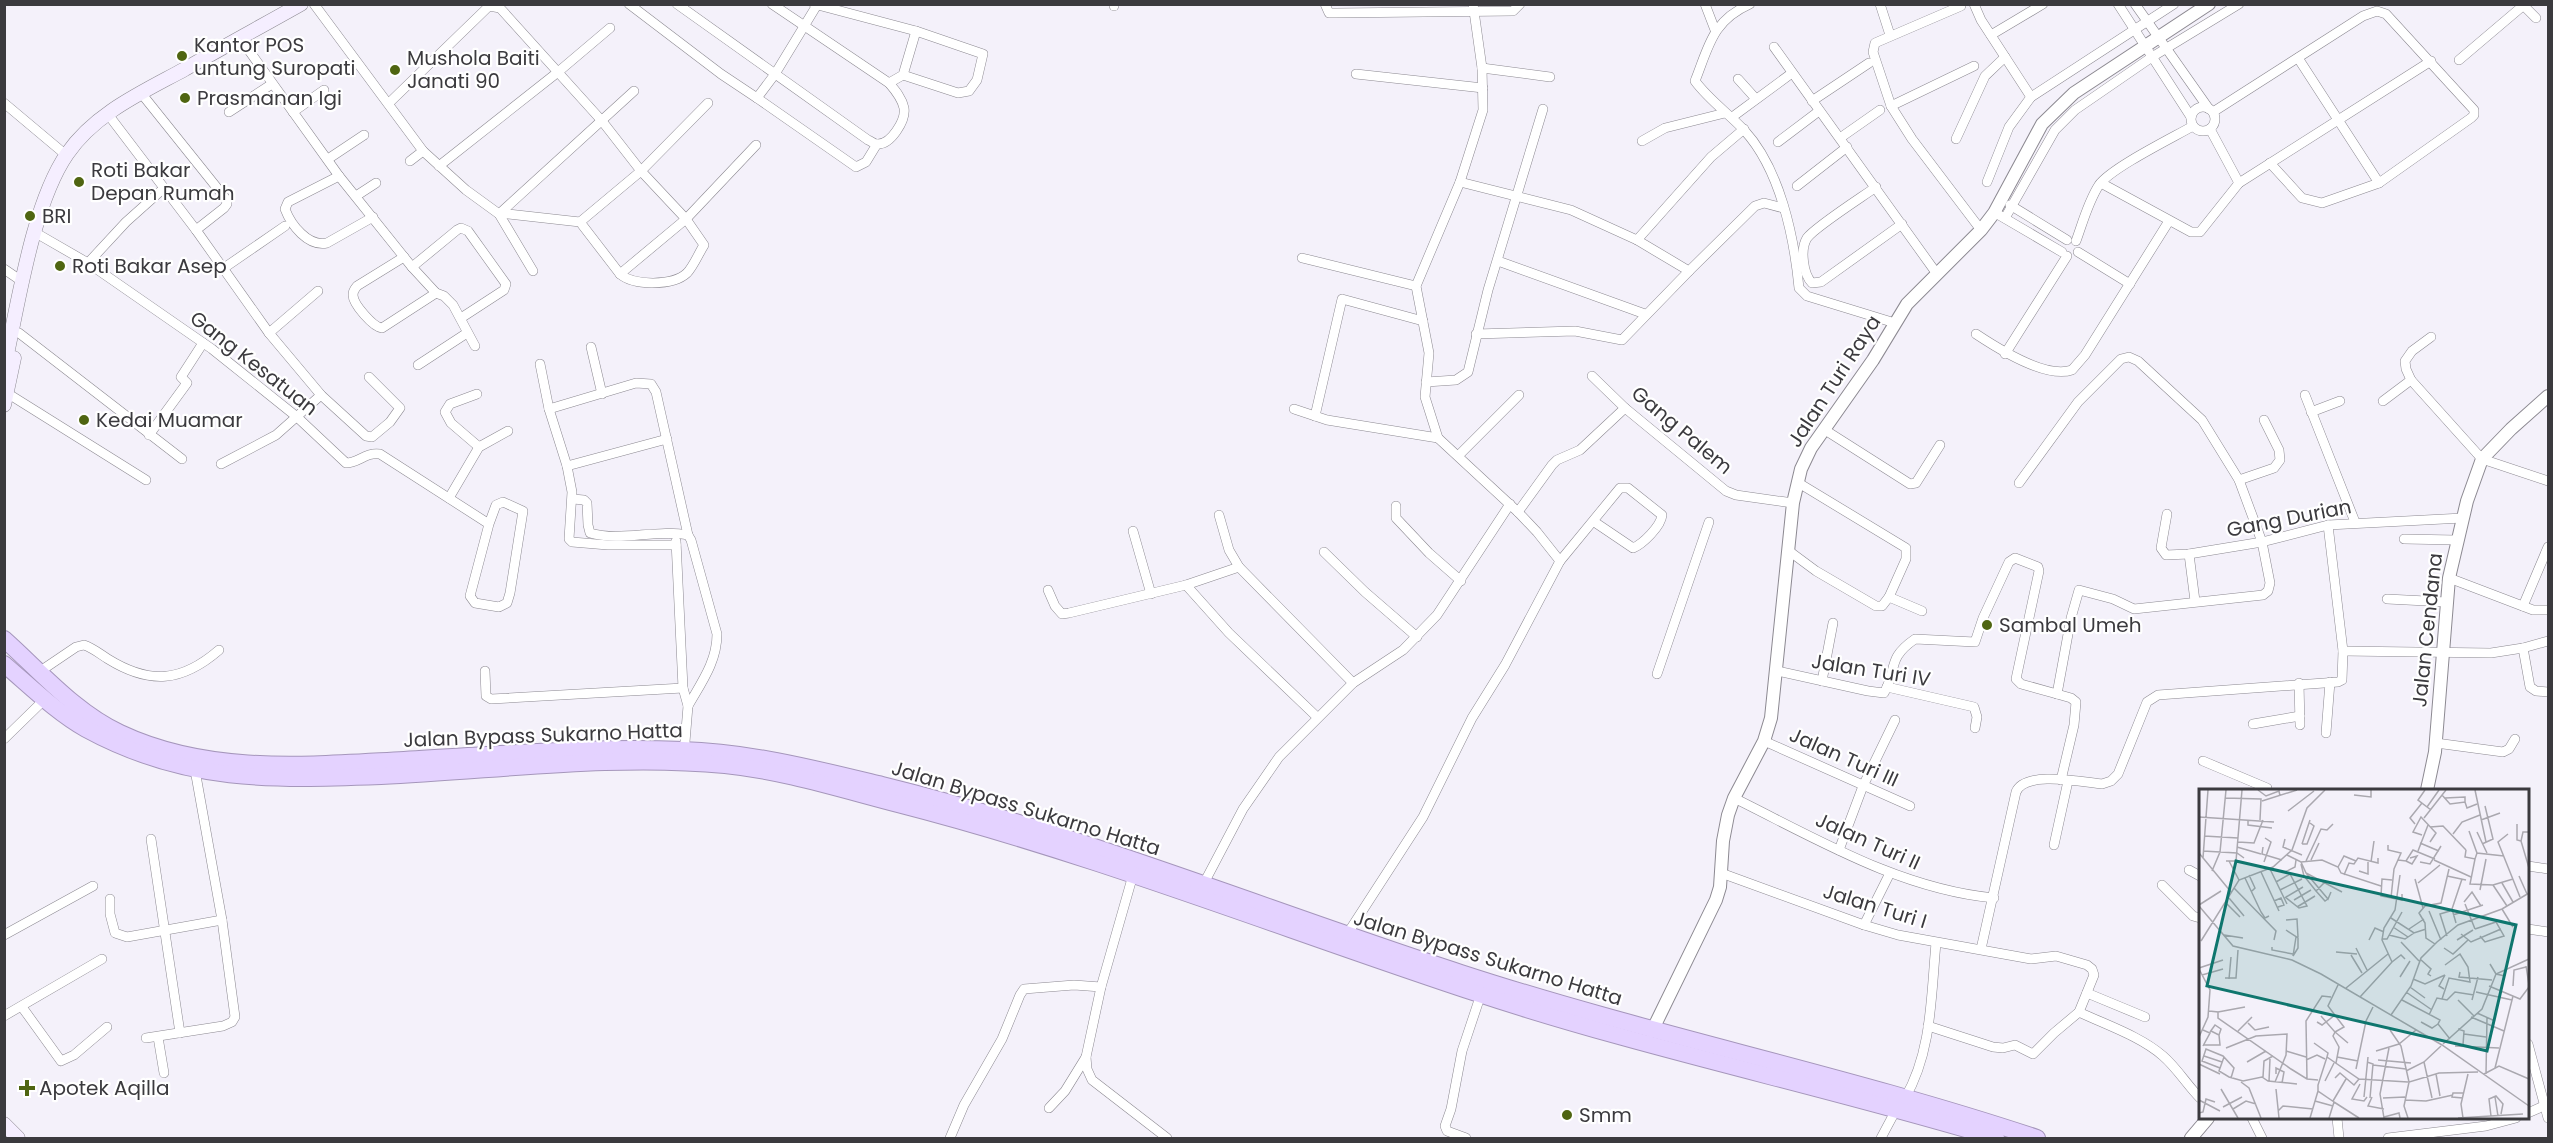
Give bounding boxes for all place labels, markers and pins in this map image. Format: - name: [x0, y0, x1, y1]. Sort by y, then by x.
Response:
- place label: Kantor POS untung Suropati: [194, 31, 355, 82]
- place label: Mushola Baiti Janati 90: [407, 44, 540, 95]
- marker: Kantor POS untung Suropati: [175, 49, 189, 63]
- marker: Mushola Baiti Janati 90: [388, 63, 402, 77]
- place label: Prasmanan Igi: [197, 84, 342, 112]
- marker: Prasmanan Igi: [178, 91, 192, 105]
- place label: Roti Bakar Depan Rumah: [91, 156, 235, 207]
- marker: Roti Bakar Depan Rumah: [72, 175, 86, 189]
- place label: BRI: [42, 202, 71, 230]
- marker: BRI: [23, 209, 37, 223]
- place label: Roti Bakar Asep: [72, 252, 227, 280]
- marker: Roti Bakar Asep: [53, 259, 67, 273]
- place label: Kedai Muamar: [96, 406, 243, 434]
- marker: Kedai Muamar: [77, 413, 91, 427]
- place label: Sambal Umeh: [1999, 611, 2141, 639]
- marker: Sambal Umeh: [1980, 618, 1994, 632]
- place label: Apotek Aqilla: [39, 1074, 169, 1102]
- marker: Apotek Aqilla: [20, 1081, 34, 1095]
- place label: Smm: [1579, 1101, 1632, 1129]
- marker: Smm: [1560, 1108, 1574, 1122]

